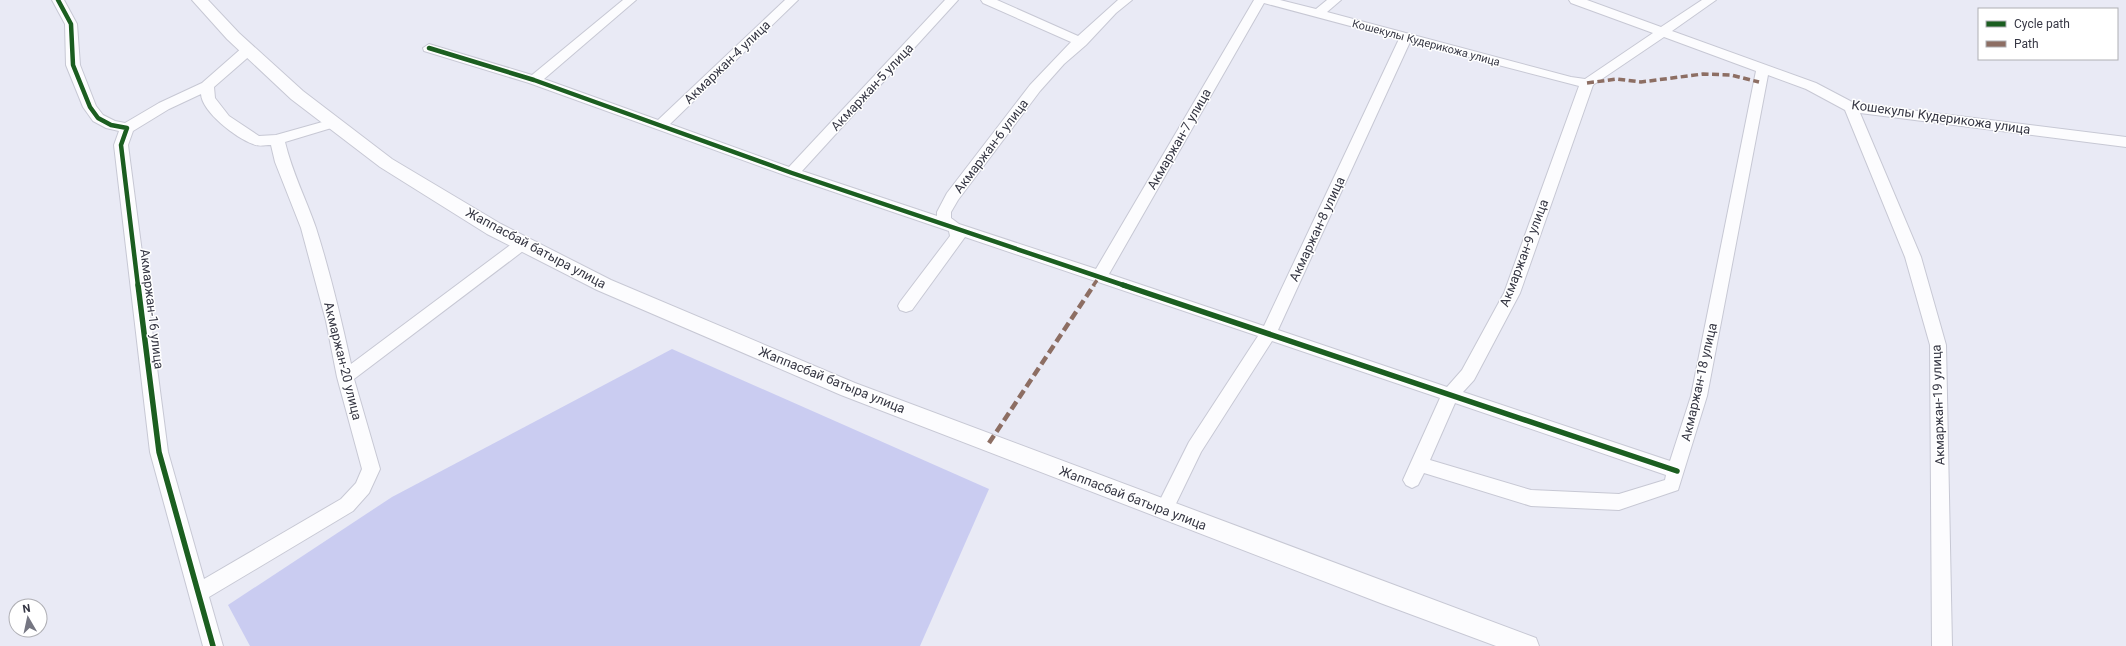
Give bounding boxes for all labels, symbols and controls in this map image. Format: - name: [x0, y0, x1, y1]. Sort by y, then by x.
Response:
- legend: [1978, 8, 2118, 60]
- street label: Акмаржан-4 улица: [681, 17, 773, 107]
- street label: Кошекулы Кудерикожа улица: [1351, 17, 1501, 69]
- text: Cycle path: [2014, 17, 2070, 31]
- text: Path: [2014, 37, 2039, 51]
- street label: Акмаржан-5 улица: [828, 40, 916, 134]
- street label: Акмаржан-7 улица: [1144, 86, 1214, 192]
- street label: Акмаржан-6 улица: [951, 96, 1031, 196]
- street label: Кошекулы Кудерикожа улица: [1851, 97, 2031, 137]
- street label: Акмаржан-8 улица: [1286, 174, 1348, 284]
- street label: Акмаржан-9 улица: [1497, 197, 1551, 309]
- street label: Жаппасбай батыра улица: [463, 205, 609, 291]
- street label: Акмаржан-16 улица: [137, 248, 167, 370]
- street label: Акмаржан-20 улица: [321, 300, 365, 422]
- street label: Акмаржан-18 улица: [1678, 321, 1720, 443]
- street label: Жаппасбай батыра улица: [757, 344, 907, 416]
- street label: Акмаржан-19 улица: [1928, 344, 1948, 466]
- street label: Жаппасбай батыра улица: [1057, 463, 1209, 533]
- north arrow: [8, 598, 48, 638]
- text: N: [22, 602, 32, 616]

